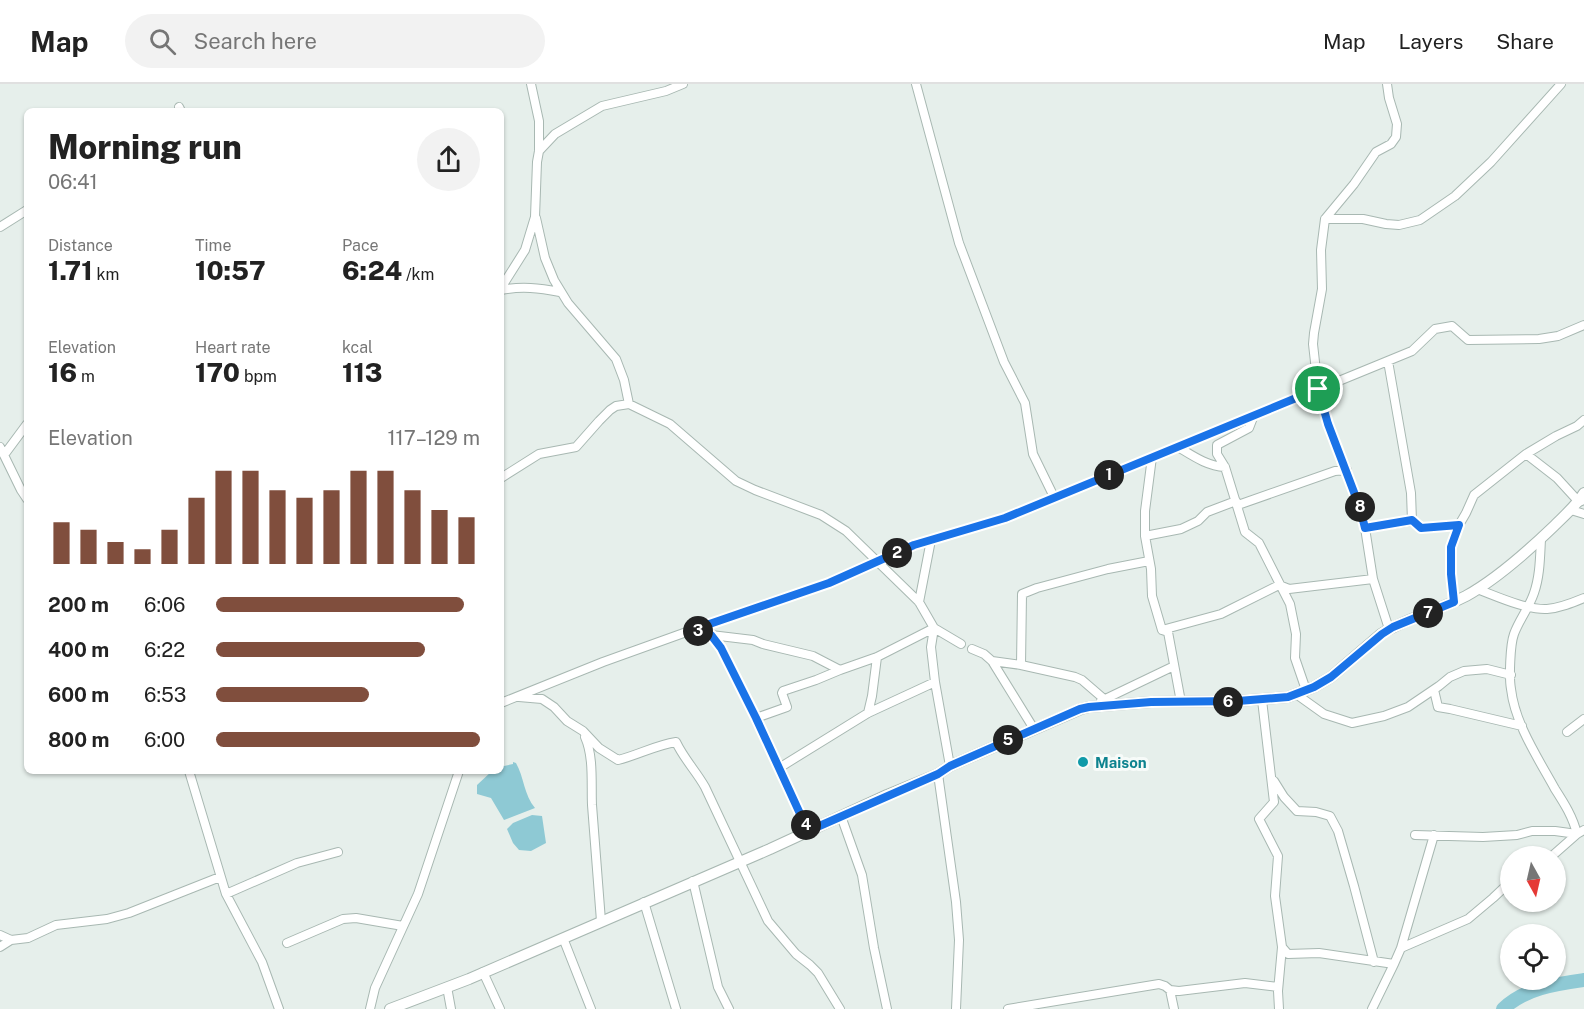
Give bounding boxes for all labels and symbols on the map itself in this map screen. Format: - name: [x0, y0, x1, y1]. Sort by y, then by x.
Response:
- pin: [1292, 363, 1343, 414]
- pin: 1: [1094, 460, 1124, 490]
- pin: 8: [1345, 492, 1375, 522]
- pin: 2: [882, 538, 912, 568]
- pin: 7: [1413, 598, 1443, 628]
- pin: 3: [683, 616, 713, 646]
- pin: 6: [1213, 687, 1243, 717]
- pin: 5: [993, 725, 1023, 755]
- place label: Maison: [1095, 754, 1147, 771]
- marker: Maison: [1076, 755, 1090, 769]
- pin: 4: [791, 810, 821, 840]
- north arrow: [1500, 846, 1566, 912]

